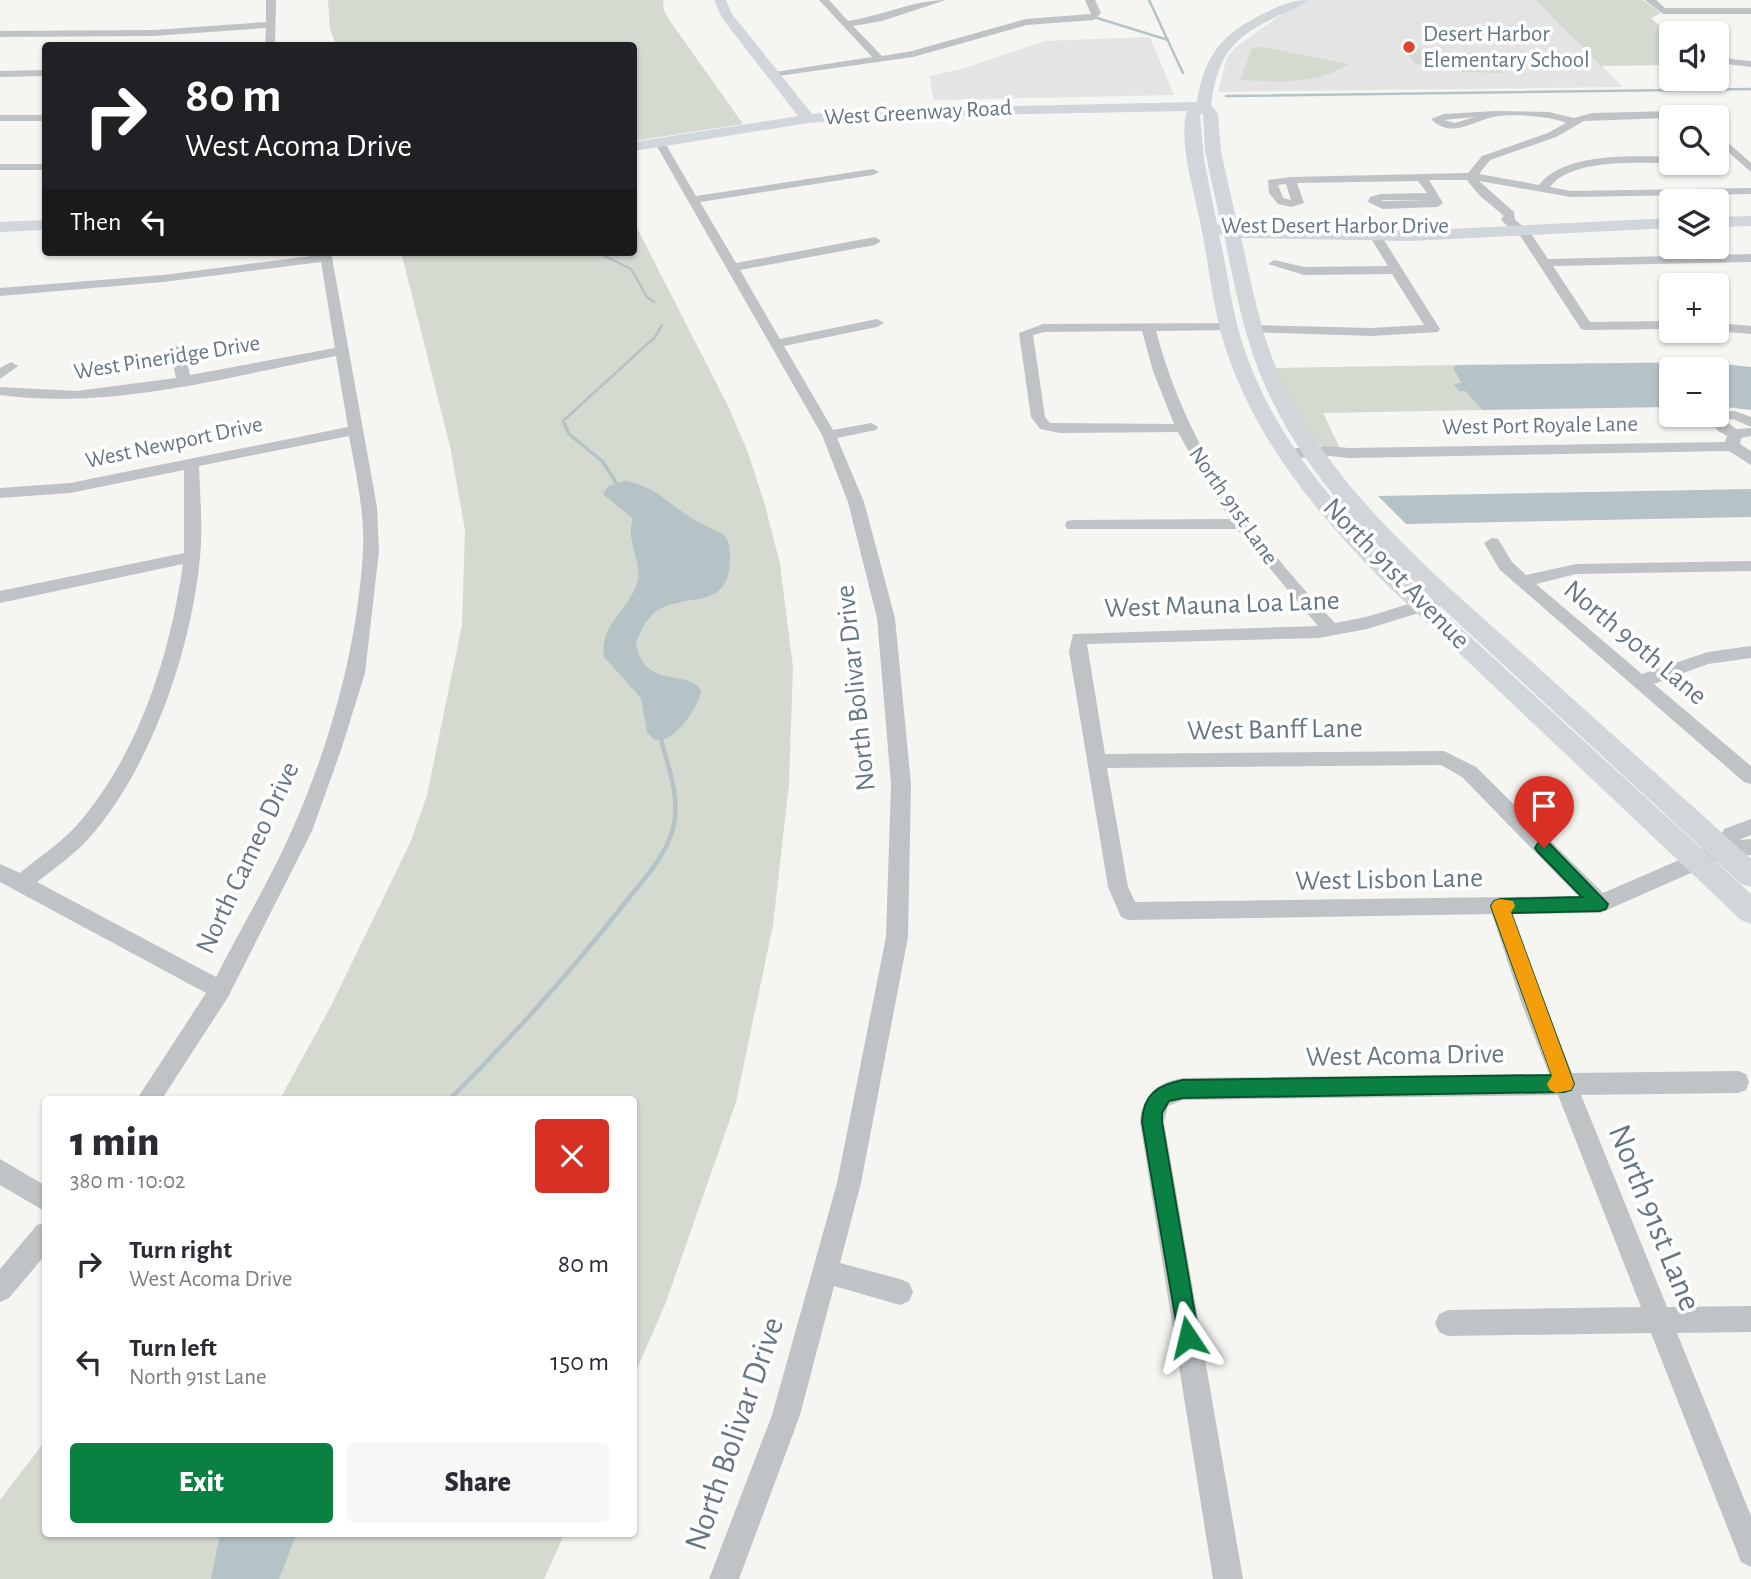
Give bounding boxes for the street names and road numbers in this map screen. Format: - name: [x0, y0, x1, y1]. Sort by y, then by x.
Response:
- street label: West Greenway Road: [824, 97, 1013, 129]
- street label: West Desert Harbor Drive: [1221, 215, 1449, 238]
- street label: West Pineridge Drive: [72, 332, 262, 384]
- street label: West Newport Drive: [83, 413, 265, 473]
- street label: West Port Royale Lane: [1442, 413, 1638, 439]
- street label: North 91st Lane: [1184, 443, 1282, 569]
- street label: North 91st Avenue: [1317, 493, 1475, 655]
- street label: North 90th Lane: [1558, 575, 1712, 711]
- street label: North Bolivar Drive: [831, 583, 881, 793]
- street label: West Mauna Loa Lane: [1104, 587, 1340, 623]
- street label: West Banff Lane: [1187, 714, 1363, 746]
- street label: North Cameo Drive: [191, 758, 305, 958]
- street label: West Lisbon Lane: [1295, 864, 1483, 896]
- street label: West Acoma Drive: [1305, 1040, 1505, 1072]
- street label: North 91st Lane: [1602, 1120, 1706, 1316]
- street label: North Bolivar Drive: [680, 1313, 790, 1555]

